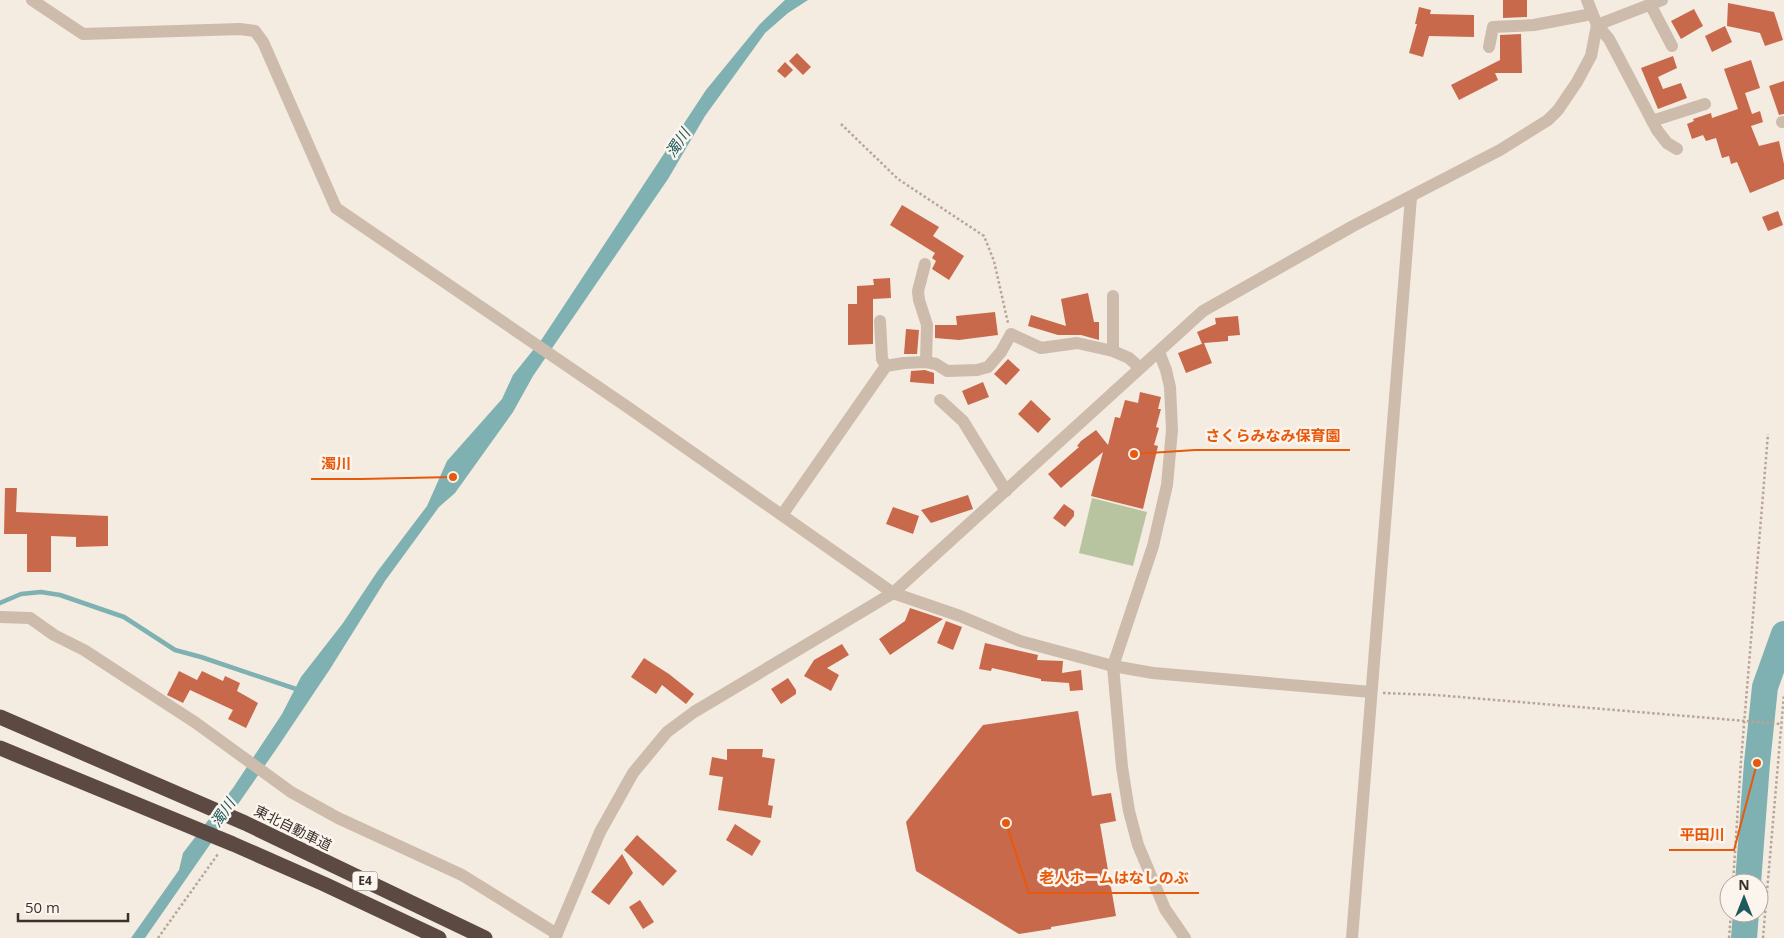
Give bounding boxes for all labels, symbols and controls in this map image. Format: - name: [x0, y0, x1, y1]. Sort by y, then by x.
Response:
- water label: 濁川: [660, 123, 695, 160]
- callout: さくらみなみ保育園: [1195, 420, 1350, 450]
- text: さくらみなみ保育園: [1205, 425, 1341, 445]
- callout: 濁川: [311, 449, 361, 479]
- text: 濁川: [321, 453, 351, 473]
- water label: 濁川: [205, 793, 240, 830]
- street label: 東北自動車道: [251, 801, 335, 855]
- callout: 平田川: [1669, 820, 1734, 850]
- text: 平田川: [1679, 824, 1725, 844]
- callout: 老人ホームはなしのぶ: [1029, 863, 1199, 893]
- text: 老人ホームはなしのぶ: [1039, 867, 1189, 887]
- road number: E4: [352, 871, 378, 890]
- north arrow: [1719, 873, 1769, 923]
- text: N: [1738, 875, 1750, 894]
- scale bar: [18, 890, 128, 922]
- text: 50 m: [25, 897, 60, 917]

